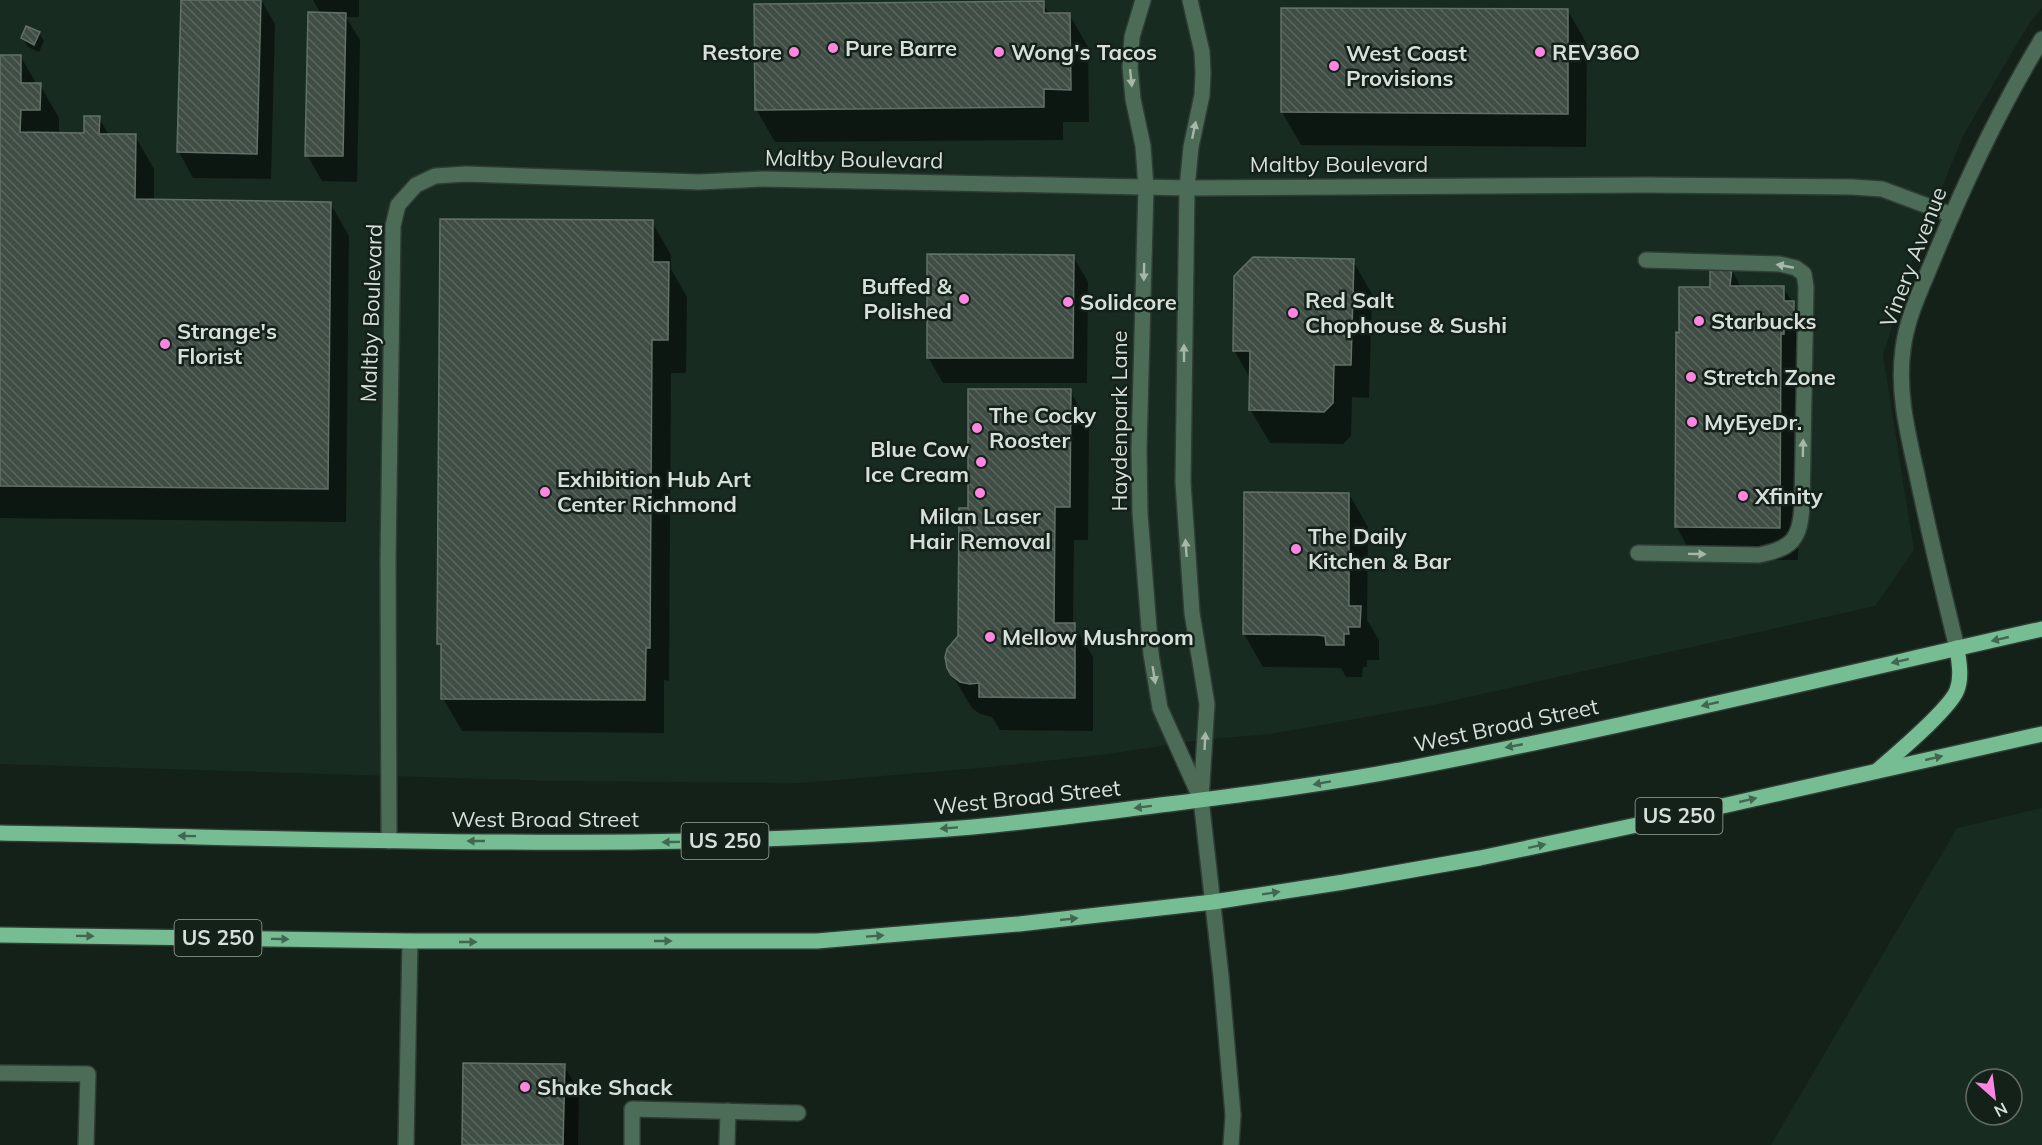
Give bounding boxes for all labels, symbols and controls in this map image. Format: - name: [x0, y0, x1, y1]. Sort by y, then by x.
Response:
- place label: Pure Barre: [845, 34, 957, 62]
- place label: Restore: [702, 38, 782, 66]
- place label: Wong's Tacos: [1011, 38, 1157, 66]
- place label: REV36O: [1552, 38, 1640, 66]
- place label: West Coast Provisions: [1346, 39, 1467, 92]
- marker: Pure Barre: [826, 41, 840, 55]
- marker: Restore: [787, 45, 801, 59]
- marker: Wong's Tacos: [992, 45, 1006, 59]
- marker: REV36O: [1533, 45, 1547, 59]
- marker: West Coast Provisions: [1327, 59, 1341, 73]
- one-way arrow: [1126, 68, 1136, 87]
- one-way arrow: [1190, 120, 1200, 139]
- street label: Maltby Boulevard: [765, 143, 943, 175]
- street label: Maltby Boulevard: [1250, 150, 1428, 178]
- street label: Vinery Avenue: [1873, 183, 1953, 331]
- street label: Maltby Boulevard: [354, 223, 388, 403]
- one-way arrow: [1776, 261, 1795, 270]
- one-way arrow: [1139, 262, 1148, 281]
- place label: Buffed & Polished: [861, 272, 953, 325]
- place label: Red Salt Chophouse & Sushi: [1305, 286, 1507, 339]
- place label: Solidcore: [1080, 288, 1177, 316]
- marker: Buffed & Polished: [957, 292, 971, 306]
- marker: Solidcore: [1061, 295, 1075, 309]
- marker: Red Salt Chophouse & Sushi: [1286, 306, 1300, 320]
- place label: Starbucks: [1711, 307, 1817, 335]
- marker: Starbucks: [1692, 314, 1706, 328]
- place label: Strange's Florist: [177, 317, 277, 370]
- street label: Haydenpark Lane: [1105, 330, 1133, 512]
- marker: Strange's Florist: [158, 337, 172, 351]
- one-way arrow: [1179, 343, 1189, 362]
- place label: Stretch Zone: [1703, 363, 1836, 391]
- marker: Stretch Zone: [1684, 370, 1698, 384]
- place label: The Cocky Rooster: [989, 401, 1096, 454]
- place label: MyEyeDr.: [1704, 408, 1802, 436]
- marker: MyEyeDr.: [1685, 415, 1699, 429]
- marker: The Cocky Rooster: [970, 421, 984, 435]
- place label: Blue Cow Ice Cream: [865, 435, 970, 488]
- one-way arrow: [1799, 438, 1808, 457]
- marker: Blue Cow Ice Cream: [974, 455, 988, 469]
- place label: Exhibition Hub Art Center Richmond: [557, 465, 751, 518]
- place label: Xfinity: [1754, 482, 1823, 510]
- marker: Exhibition Hub Art Center Richmond: [538, 485, 552, 499]
- marker: Milan Laser Hair Removal: [973, 486, 987, 500]
- marker: Xfinity: [1736, 489, 1750, 503]
- place label: Milan Laser Hair Removal: [909, 502, 1051, 555]
- place label: The Daily Kitchen & Bar: [1308, 522, 1451, 575]
- one-way arrow: [1182, 538, 1191, 557]
- marker: The Daily Kitchen & Bar: [1289, 542, 1303, 556]
- one-way arrow: [1687, 549, 1706, 559]
- place label: Mellow Mushroom: [1002, 623, 1194, 651]
- marker: Mellow Mushroom: [983, 630, 997, 644]
- one-way arrow: [1990, 634, 2009, 644]
- one-way arrow: [1891, 657, 1910, 667]
- one-way arrow: [1150, 666, 1159, 685]
- street label: West Broad Street: [1411, 692, 1601, 758]
- one-way arrow: [1701, 700, 1719, 710]
- one-way arrow: [1200, 732, 1209, 751]
- one-way arrow: [1504, 742, 1523, 751]
- one-way arrow: [1924, 753, 1943, 763]
- street label: West Broad Street: [932, 773, 1122, 821]
- one-way arrow: [1313, 779, 1332, 788]
- one-way arrow: [1739, 795, 1758, 804]
- road number: US 250: [1636, 798, 1722, 834]
- one-way arrow: [1134, 802, 1153, 811]
- street label: West Broad Street: [451, 805, 639, 833]
- road number: US 250: [682, 823, 768, 859]
- one-way arrow: [940, 824, 959, 833]
- one-way arrow: [178, 831, 197, 841]
- one-way arrow: [466, 836, 485, 846]
- one-way arrow: [661, 837, 680, 847]
- one-way arrow: [1528, 841, 1547, 850]
- one-way arrow: [1262, 889, 1281, 898]
- one-way arrow: [1060, 914, 1079, 924]
- road number: US 250: [174, 920, 262, 956]
- one-way arrow: [75, 932, 94, 941]
- one-way arrow: [866, 932, 885, 941]
- one-way arrow: [270, 935, 289, 944]
- one-way arrow: [459, 937, 478, 947]
- one-way arrow: [654, 937, 673, 946]
- north arrow: [1964, 1067, 2024, 1127]
- place label: Shake Shack: [537, 1073, 673, 1101]
- marker: Shake Shack: [518, 1080, 532, 1094]
- text: N: [1991, 1099, 2011, 1122]

